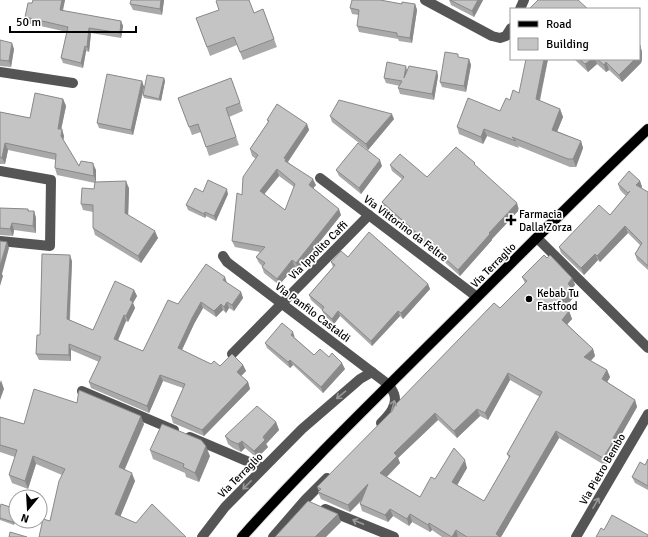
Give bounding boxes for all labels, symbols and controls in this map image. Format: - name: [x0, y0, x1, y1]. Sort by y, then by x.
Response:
- scale bar: [10, 8, 136, 34]
- legend: [510, 8, 640, 60]
- text: 50 m: [16, 15, 41, 30]
- text: Road: [546, 17, 572, 32]
- text: Building: [546, 37, 589, 52]
- street label: Via Vittorino da Feltre: [361, 192, 450, 264]
- place label: Farmacia Dalla Zorza: [519, 208, 573, 234]
- marker: Farmacia Dalla Zorza: [506, 215, 516, 225]
- street label: Via Ippolito Caffi: [286, 218, 350, 282]
- street label: Via Terraglio: [468, 240, 519, 291]
- street label: Via Panfilo Castaldi: [273, 280, 353, 345]
- place label: Kebab Tu Fastfood: [537, 287, 579, 313]
- marker: Kebab Tu Fastfood: [524, 294, 534, 304]
- one-way arrow: [336, 391, 346, 400]
- one-way arrow: [389, 399, 397, 412]
- street label: Via Pietro Bembo: [577, 431, 628, 507]
- street label: Via Terraglio: [215, 450, 266, 501]
- one-way arrow: [242, 480, 252, 490]
- north arrow: [8, 489, 48, 529]
- one-way arrow: [592, 497, 600, 509]
- text: N: [19, 511, 31, 525]
- one-way arrow: [352, 518, 364, 525]

